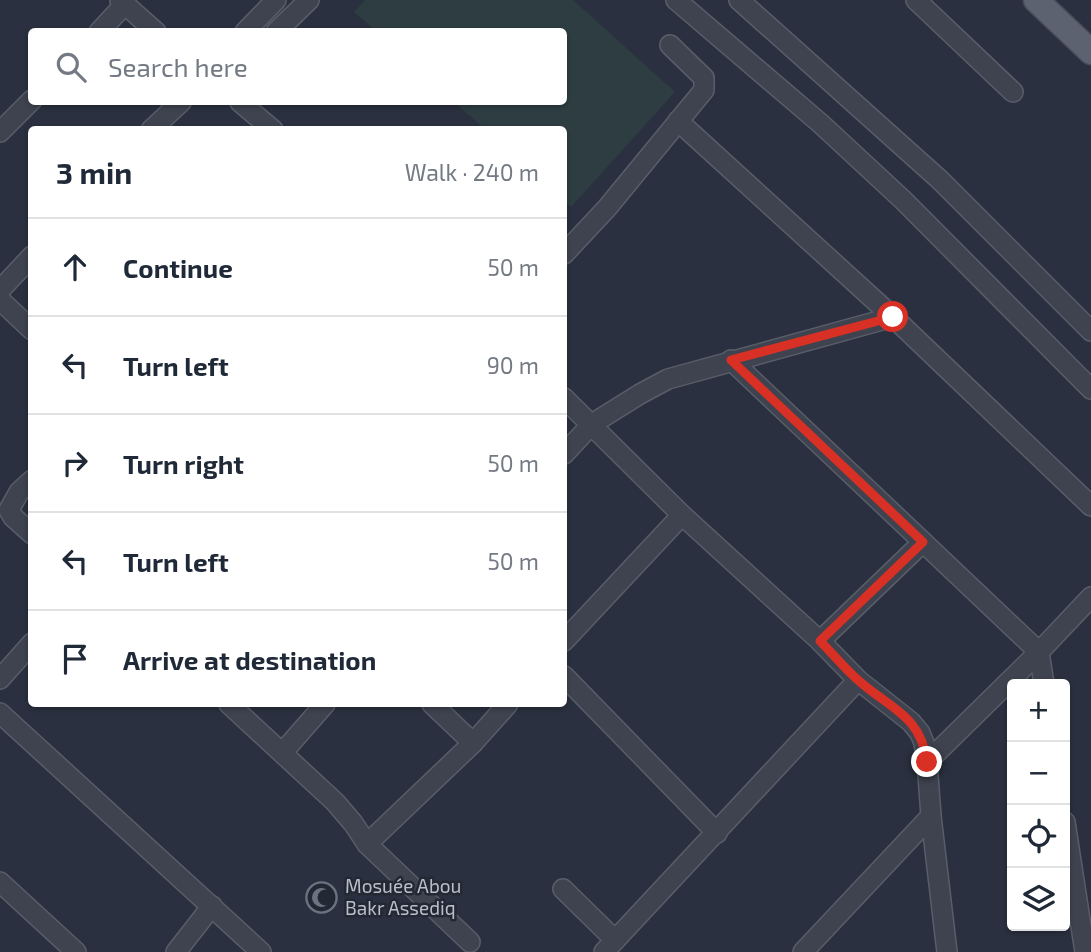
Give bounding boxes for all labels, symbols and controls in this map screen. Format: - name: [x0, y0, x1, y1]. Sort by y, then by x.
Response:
- search box: [28, 28, 567, 105]
- icon: search: [52, 48, 90, 86]
- text: Search here: [108, 51, 248, 82]
- text: 3 min: [56, 154, 132, 190]
- text: Walk · 240 m: [405, 158, 539, 186]
- icon: ahead: [56, 248, 94, 286]
- text: Continue: [123, 252, 233, 283]
- text: 50 m: [488, 253, 539, 281]
- route start: [877, 301, 908, 332]
- icon: left: [56, 346, 94, 384]
- text: Turn left: [123, 350, 229, 381]
- text: 90 m: [487, 351, 539, 379]
- icon: right: [56, 444, 94, 482]
- text: Turn right: [123, 448, 244, 479]
- text: 50 m: [488, 449, 539, 477]
- icon: left: [56, 542, 94, 580]
- text: Turn left: [123, 546, 229, 577]
- text: 50 m: [488, 547, 539, 575]
- icon: arrive: [56, 640, 94, 678]
- text: Arrive at destination: [123, 644, 376, 675]
- map controls: [1007, 679, 1070, 931]
- button: +: [1007, 679, 1070, 742]
- button: −: [1007, 742, 1070, 805]
- route end: [911, 746, 942, 777]
- button: locate: [1007, 805, 1070, 868]
- button: layers: [1007, 868, 1070, 931]
- place label: Mosuée Abou Bakr Assediq: [345, 874, 461, 919]
- mosque icon: Mosuée Abou Bakr Assediq: [305, 880, 339, 914]

